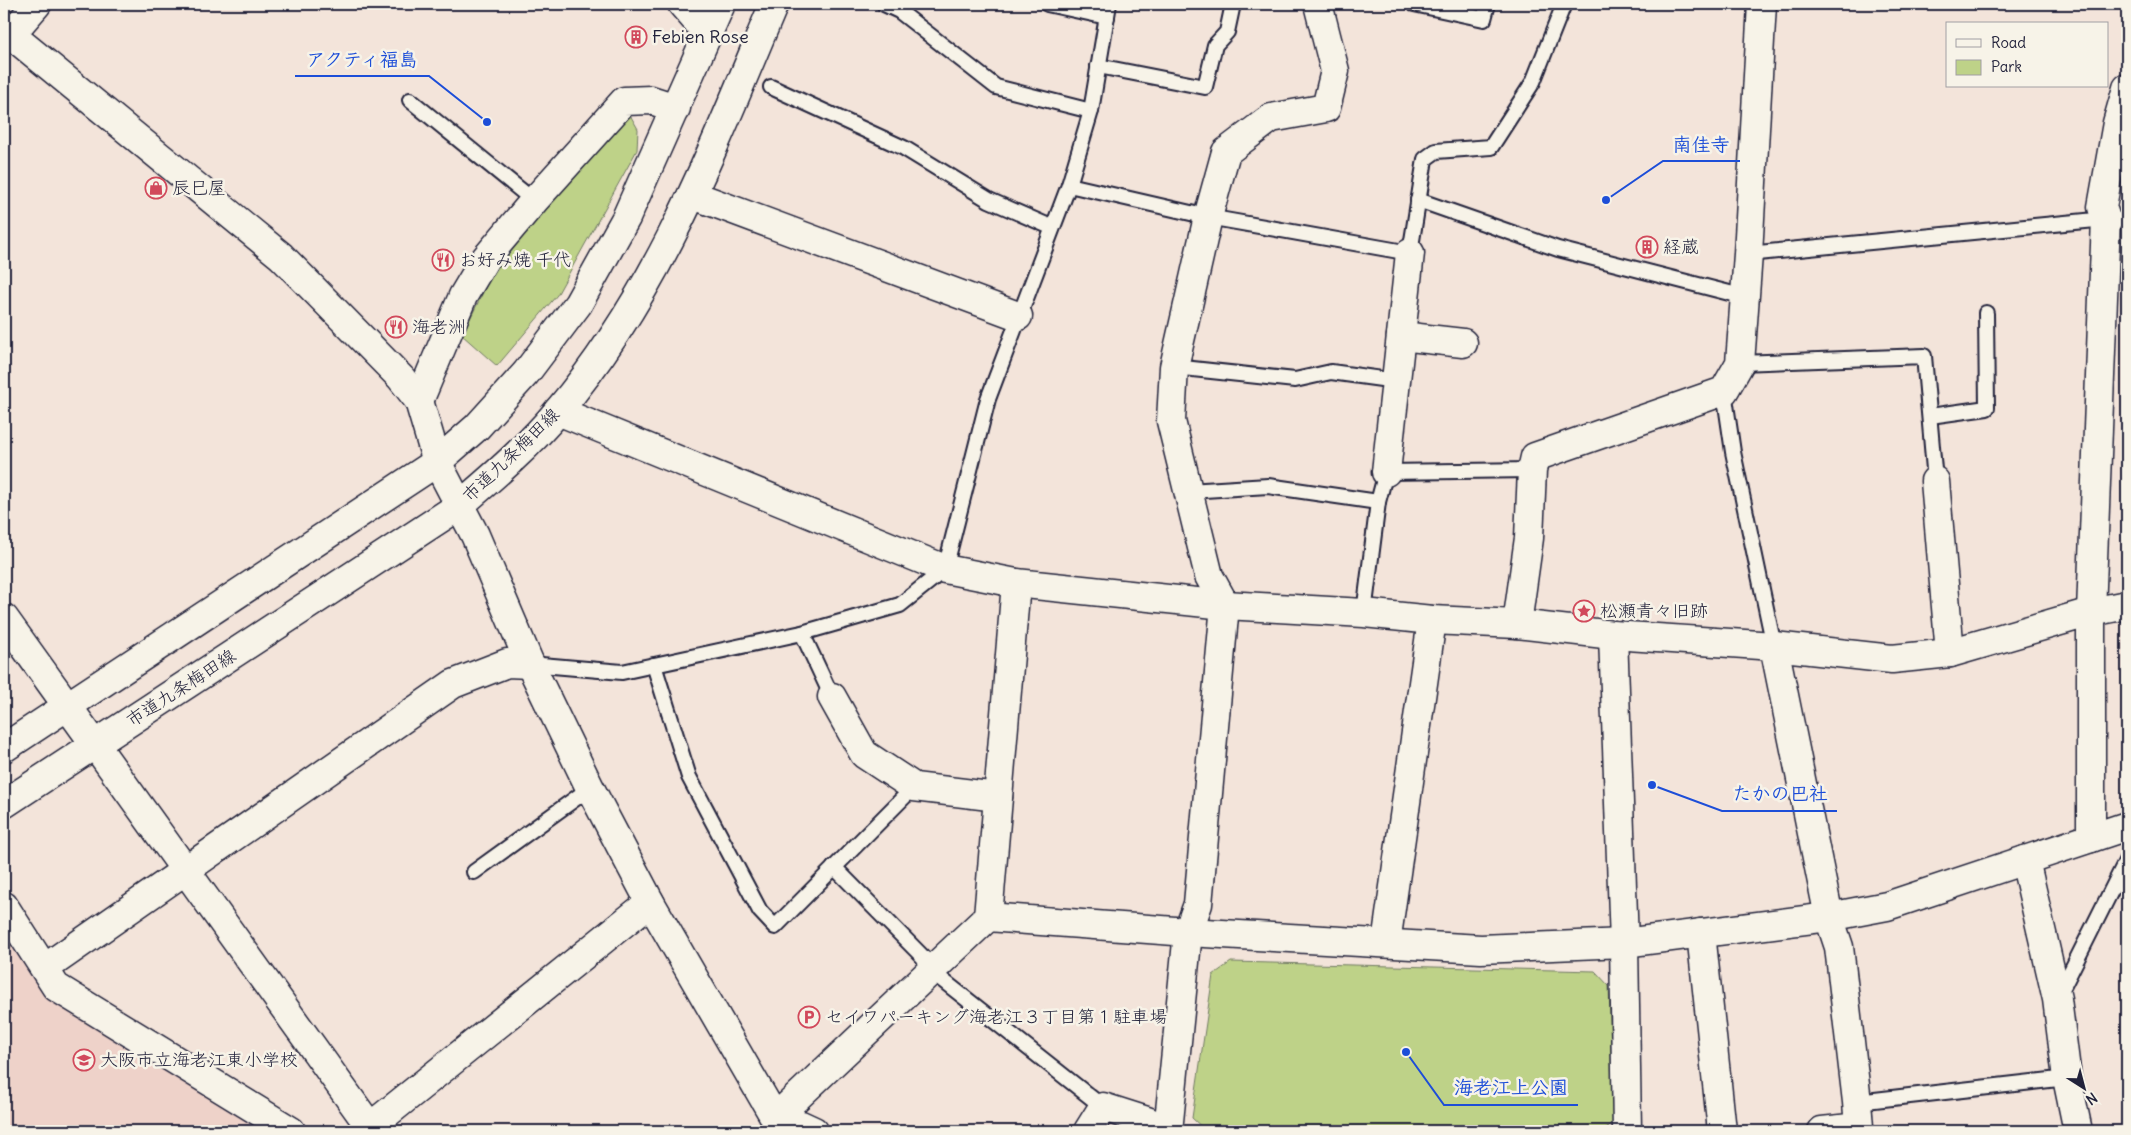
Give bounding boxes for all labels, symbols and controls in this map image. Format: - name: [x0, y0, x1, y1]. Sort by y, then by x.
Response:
- legend: [1946, 22, 2108, 88]
- building icon: Febien Rose: [624, 25, 648, 49]
- place label: Febien Rose: [652, 25, 749, 48]
- text: Road: [1991, 33, 2026, 52]
- callout: アクティ福島: [295, 42, 429, 76]
- text: アクティ福島: [306, 47, 418, 71]
- text: Park: [1991, 57, 2022, 76]
- callout: 南佳寺: [1663, 127, 1740, 161]
- text: 南佳寺: [1672, 132, 1730, 156]
- shop icon: 辰巳屋: [144, 176, 168, 200]
- place label: 辰巳屋: [172, 176, 226, 199]
- building icon: 経蔵: [1635, 235, 1659, 259]
- place label: 経蔵: [1663, 235, 1699, 258]
- restaurant icon: お好み焼 千代: [431, 248, 455, 272]
- place label: お好み焼 千代: [459, 248, 571, 271]
- restaurant icon: 海老洲: [384, 315, 408, 339]
- place label: 海老洲: [412, 315, 466, 338]
- street label: 市道九条梅田線: [457, 403, 564, 507]
- place icon: 松瀬青々旧跡: [1572, 599, 1596, 623]
- place label: 松瀬青々旧跡: [1600, 599, 1708, 622]
- street label: 市道九条梅田線: [122, 644, 240, 732]
- callout: たかの巴社: [1722, 777, 1837, 811]
- text: たかの巴社: [1732, 781, 1828, 805]
- parking icon: セイワパーキング海老江３丁目第１駐車場: [797, 1005, 821, 1029]
- place label: セイワパーキング海老江３丁目第１駐車場: [825, 1005, 1167, 1028]
- school or university icon: 大阪市立海老江東小学校: [72, 1048, 96, 1072]
- place label: 大阪市立海老江東小学校: [100, 1048, 298, 1071]
- north arrow: [2058, 1062, 2108, 1112]
- callout: 海老江上公園: [1444, 1071, 1578, 1105]
- text: 海老江上公園: [1454, 1075, 1568, 1099]
- text: N: [2082, 1088, 2101, 1109]

